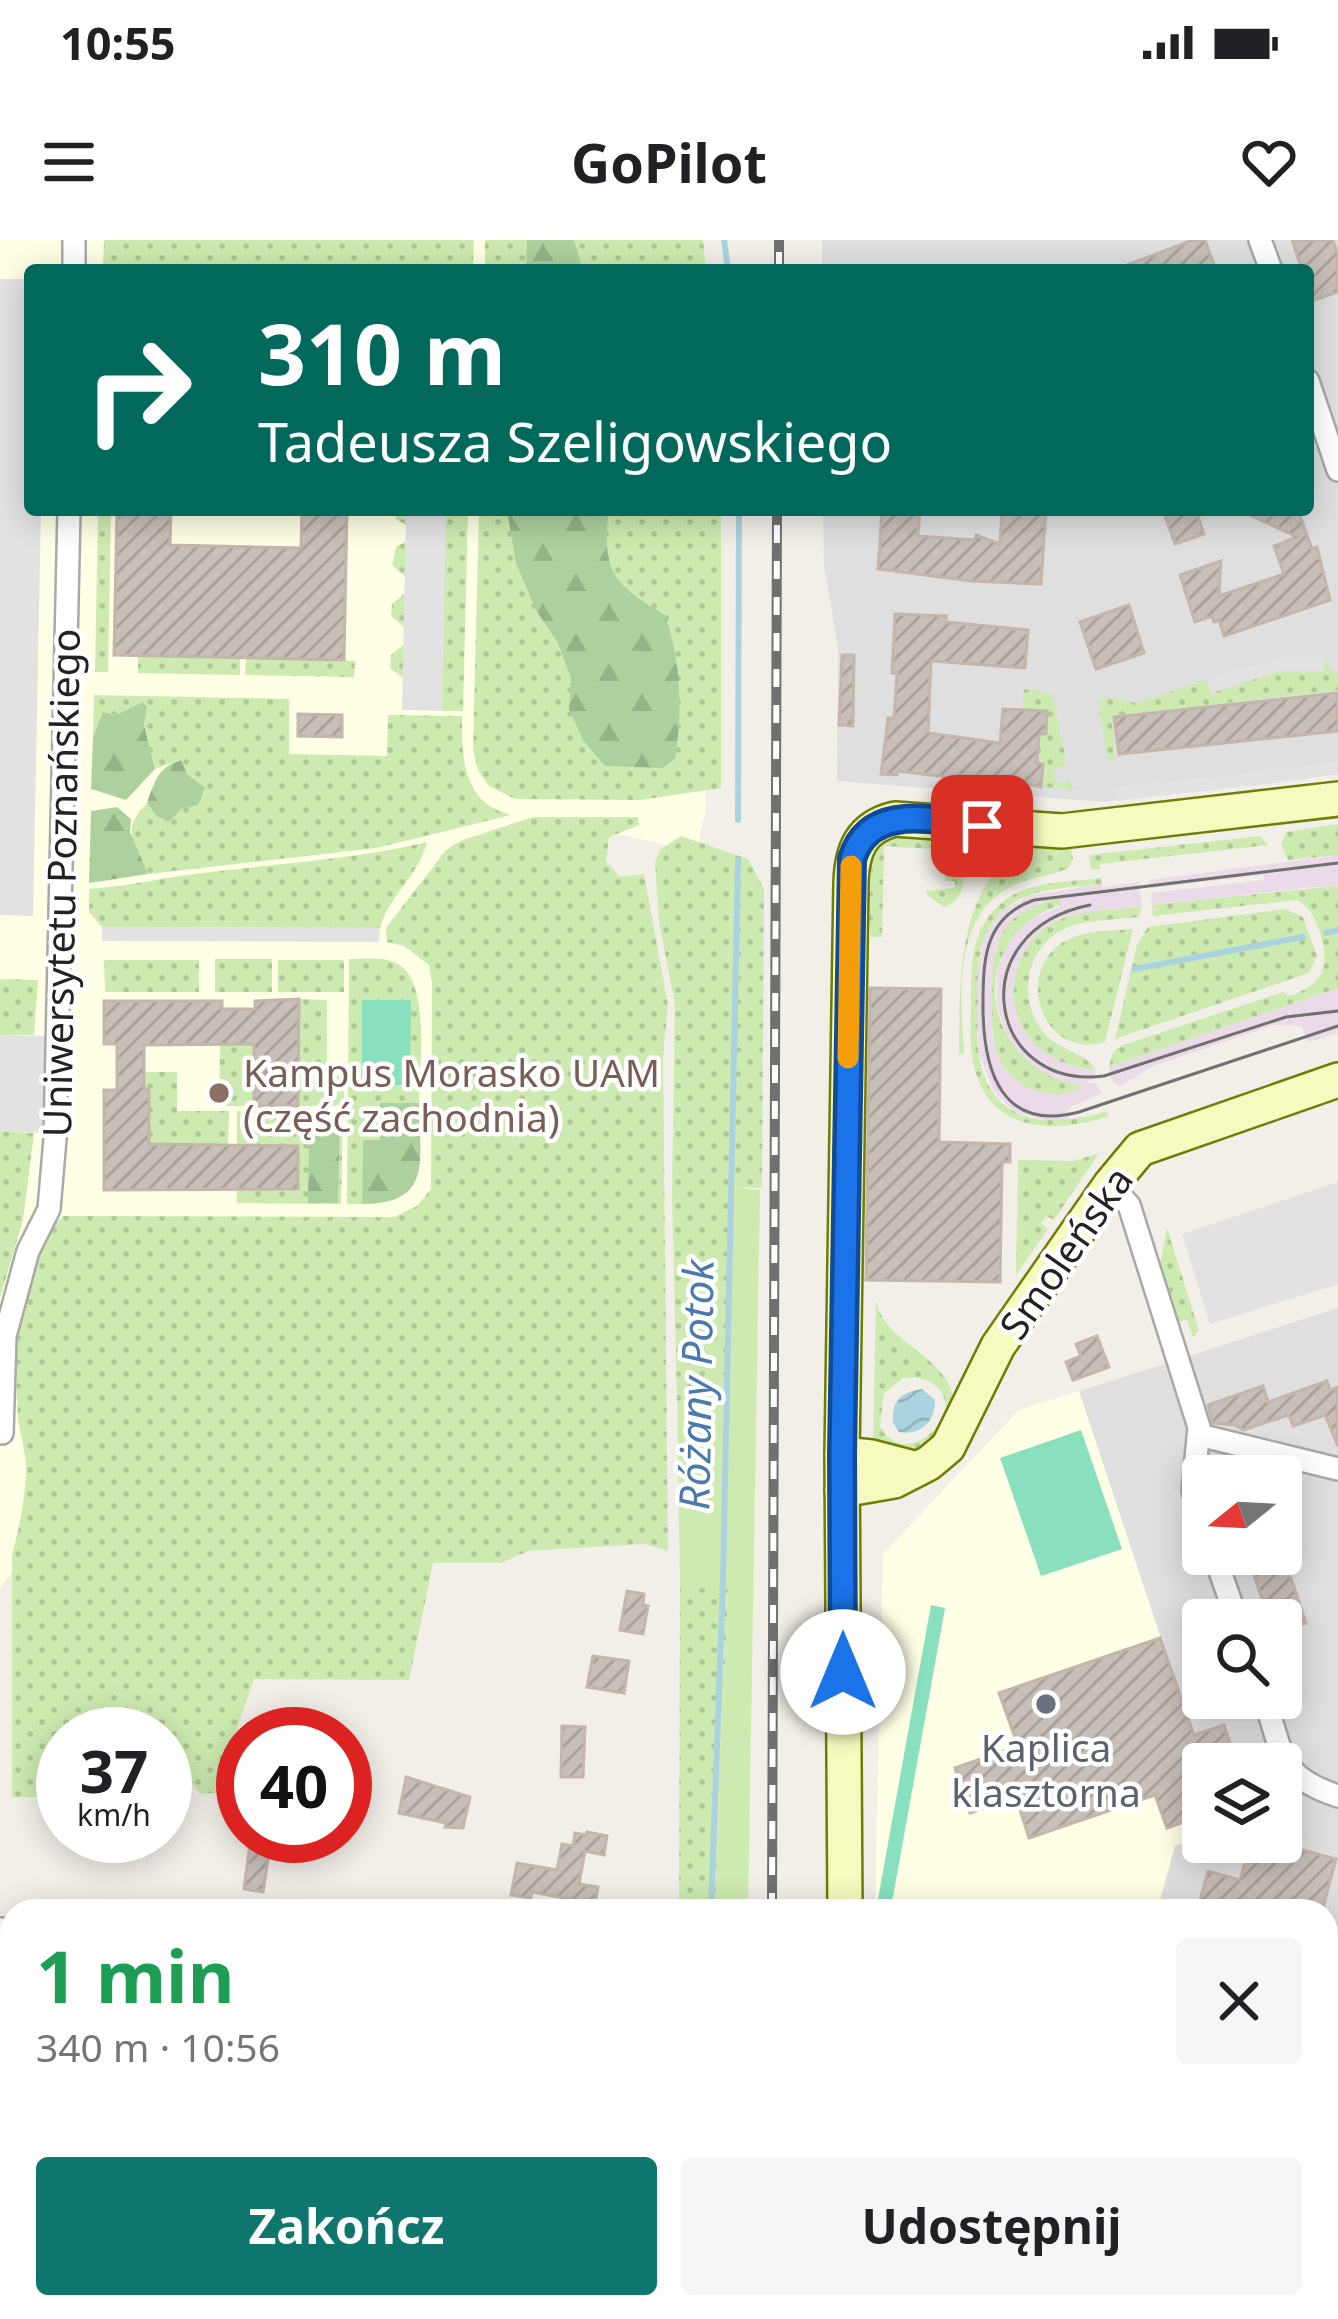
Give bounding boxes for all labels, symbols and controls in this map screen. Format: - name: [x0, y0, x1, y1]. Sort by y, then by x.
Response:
- text: 10:55: [60, 12, 176, 73]
- text: GoPilot: [571, 125, 767, 199]
- icon: menu: [36, 129, 102, 195]
- icon: heart: [1236, 129, 1302, 195]
- text: 310 m: [258, 295, 506, 410]
- icon: right: [60, 312, 216, 468]
- text: Tadeusza Szeligowskiego: [258, 404, 892, 478]
- street label: Uniwersytetu Poznańskiego: [29, 628, 91, 1138]
- pin: [931, 775, 1033, 877]
- icon: arrive: [949, 793, 1015, 859]
- place label: Kampus Morasko UAM (część zachodnia): [243, 1045, 660, 1143]
- marker: Kampus Morasko UAM (część zachodnia): [206, 1080, 232, 1106]
- street label: Smoleńska: [986, 1155, 1144, 1349]
- water label: Różany Potok: [664, 1257, 726, 1511]
- north arrow: [1182, 1455, 1302, 1575]
- map controls: [1182, 1455, 1302, 1863]
- button: search: [1182, 1599, 1302, 1719]
- position arrow: [780, 1609, 906, 1735]
- marker: Kaplica klasztorna: [1033, 1691, 1059, 1717]
- speed limit sign: 40: [216, 1707, 372, 1863]
- place label: Kaplica klasztorna: [951, 1720, 1141, 1818]
- text: 37: [80, 1729, 148, 1811]
- button: layers: [1182, 1743, 1302, 1863]
- text: km/h: [77, 1794, 151, 1835]
- text: 1 min: [36, 1926, 234, 2024]
- button: close: [1176, 1938, 1302, 2064]
- text: 340 m · 10:56: [36, 2020, 280, 2073]
- button: Zakończ: [36, 2157, 657, 2295]
- button: Udostępnij: [681, 2157, 1302, 2295]

